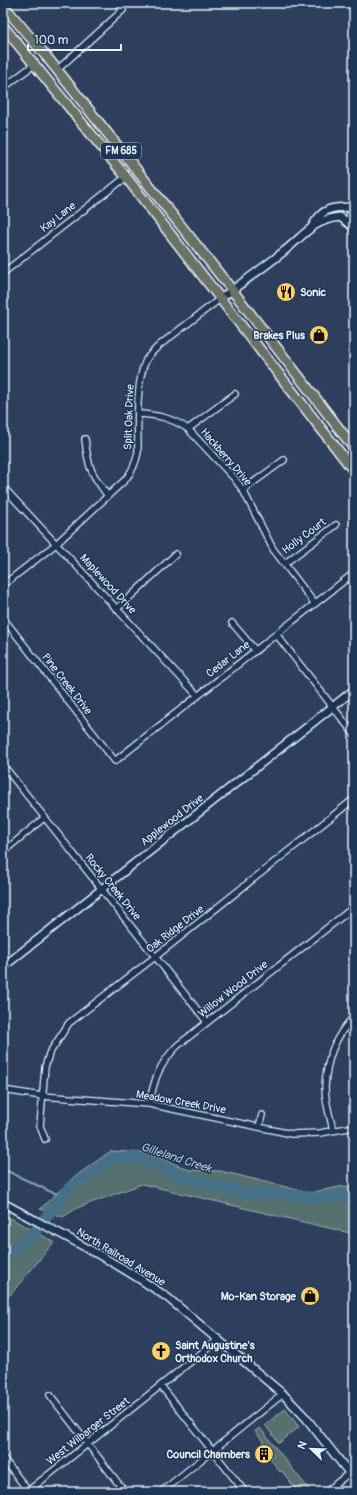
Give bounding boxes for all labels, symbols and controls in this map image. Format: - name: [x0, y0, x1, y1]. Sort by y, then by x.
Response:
- scale bar: [28, 26, 121, 52]
- text: 100 m: [34, 33, 69, 48]
- road number: FM 685: [101, 143, 141, 159]
- street label: Kay Lane: [38, 199, 79, 235]
- restaurant icon: Sonic: [275, 281, 297, 303]
- place label: Sonic: [300, 286, 326, 299]
- shop icon: Brakes Plus: [308, 324, 330, 346]
- place label: Brakes Plus: [253, 329, 305, 342]
- street label: Split Oak Drive: [121, 383, 137, 450]
- street label: Hackberry Drive: [198, 426, 255, 489]
- street label: Holly Court: [279, 515, 329, 557]
- street label: Maplewood Drive: [77, 551, 139, 617]
- street label: Cedar Lane: [204, 638, 253, 680]
- street label: Pine Creek Drive: [39, 651, 95, 718]
- street label: Applewood Drive: [138, 791, 206, 849]
- street label: Rocky Creek Drive: [82, 851, 144, 923]
- street label: Oak Ridge Drive: [144, 902, 207, 956]
- street label: Willow Wood Drive: [196, 957, 271, 1020]
- street label: Meadow Creek Drive: [135, 1088, 228, 1116]
- water label: Gilleland Creek: [139, 1140, 214, 1177]
- street label: North Railroad Avenue: [74, 1225, 168, 1289]
- shop icon: Mo-Kan Storage: [299, 1285, 321, 1307]
- place label: Mo-Kan Storage: [221, 1290, 297, 1303]
- place label: Saint Augustine's Orthodox Church: [175, 1339, 255, 1365]
- church icon: Saint Augustine's Orthodox Church: [150, 1340, 172, 1362]
- street label: West Wilbarger Street: [44, 1394, 133, 1468]
- north arrow: [291, 1429, 331, 1469]
- text: N: [295, 1439, 310, 1451]
- building icon: Council Chambers: [253, 1443, 275, 1465]
- place label: Council Chambers: [166, 1448, 250, 1461]

